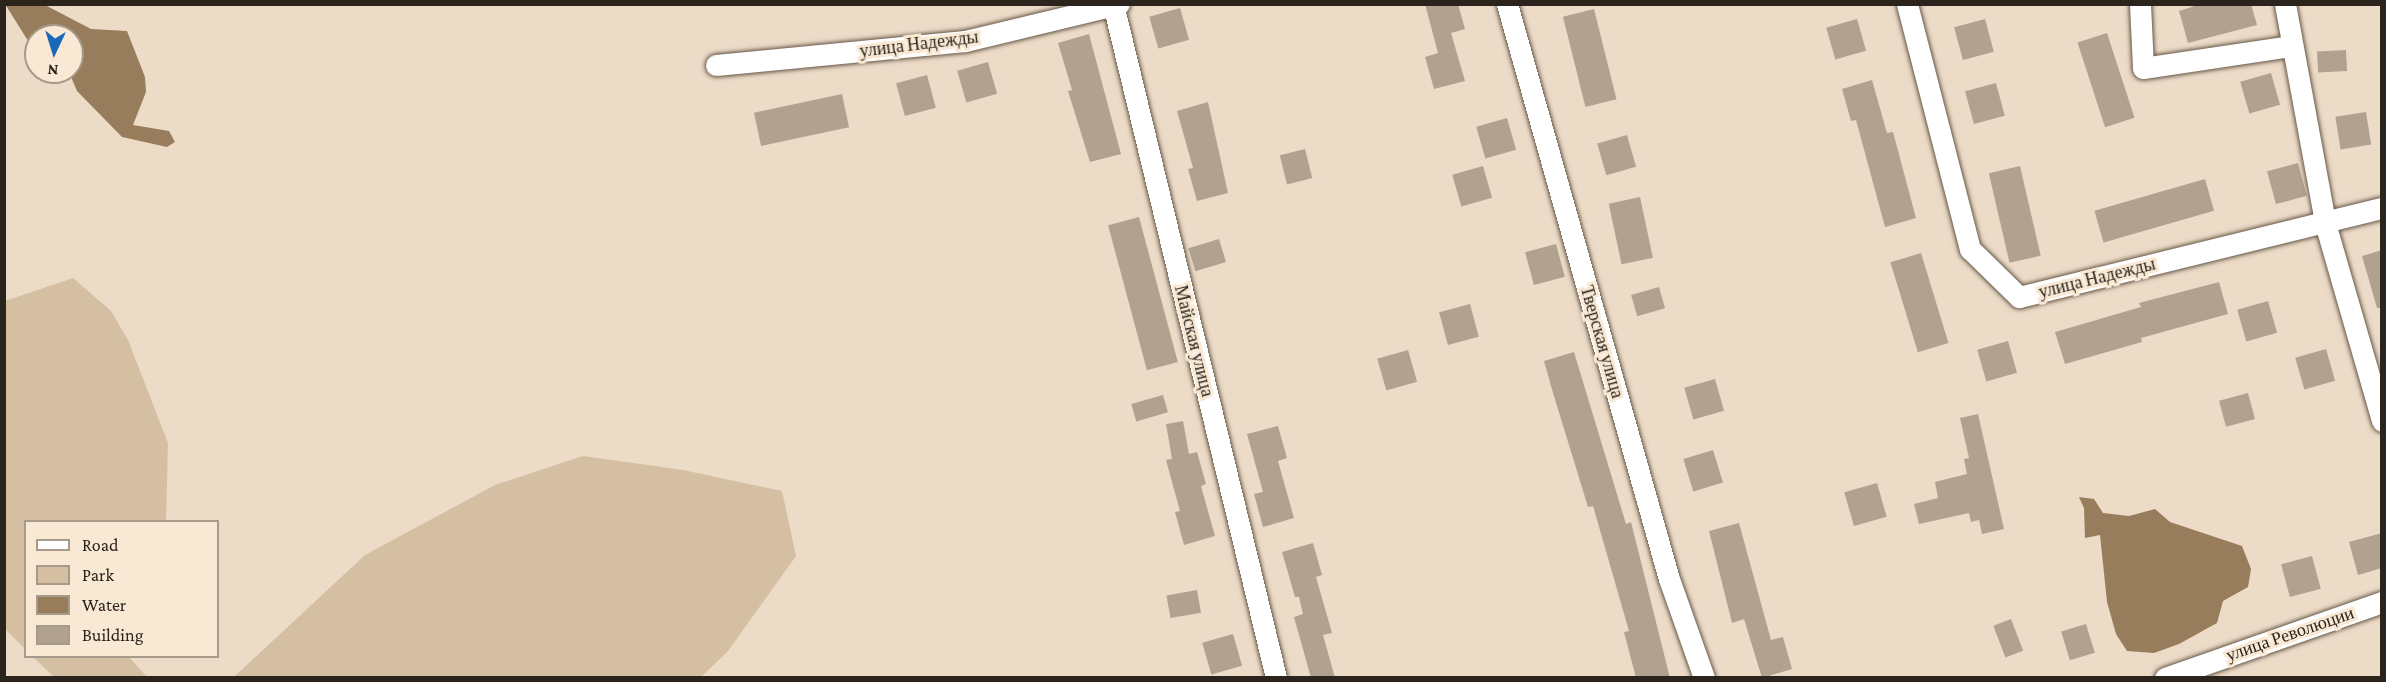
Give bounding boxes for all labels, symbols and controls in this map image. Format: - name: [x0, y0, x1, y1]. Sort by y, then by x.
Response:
- north arrow: [24, 24, 84, 84]
- street label: улица Надежды: [858, 26, 980, 62]
- text: N: [47, 62, 59, 79]
- street label: улица Надежды: [2036, 253, 2158, 303]
- street label: Майская улица: [1170, 283, 1218, 399]
- street label: Тверская улица: [1576, 283, 1628, 401]
- legend: [24, 520, 219, 658]
- text: Road: [82, 535, 119, 555]
- text: Park: [82, 565, 114, 585]
- text: Water: [82, 595, 126, 615]
- street label: улица Революции: [2223, 602, 2357, 666]
- text: Building: [82, 625, 143, 645]

